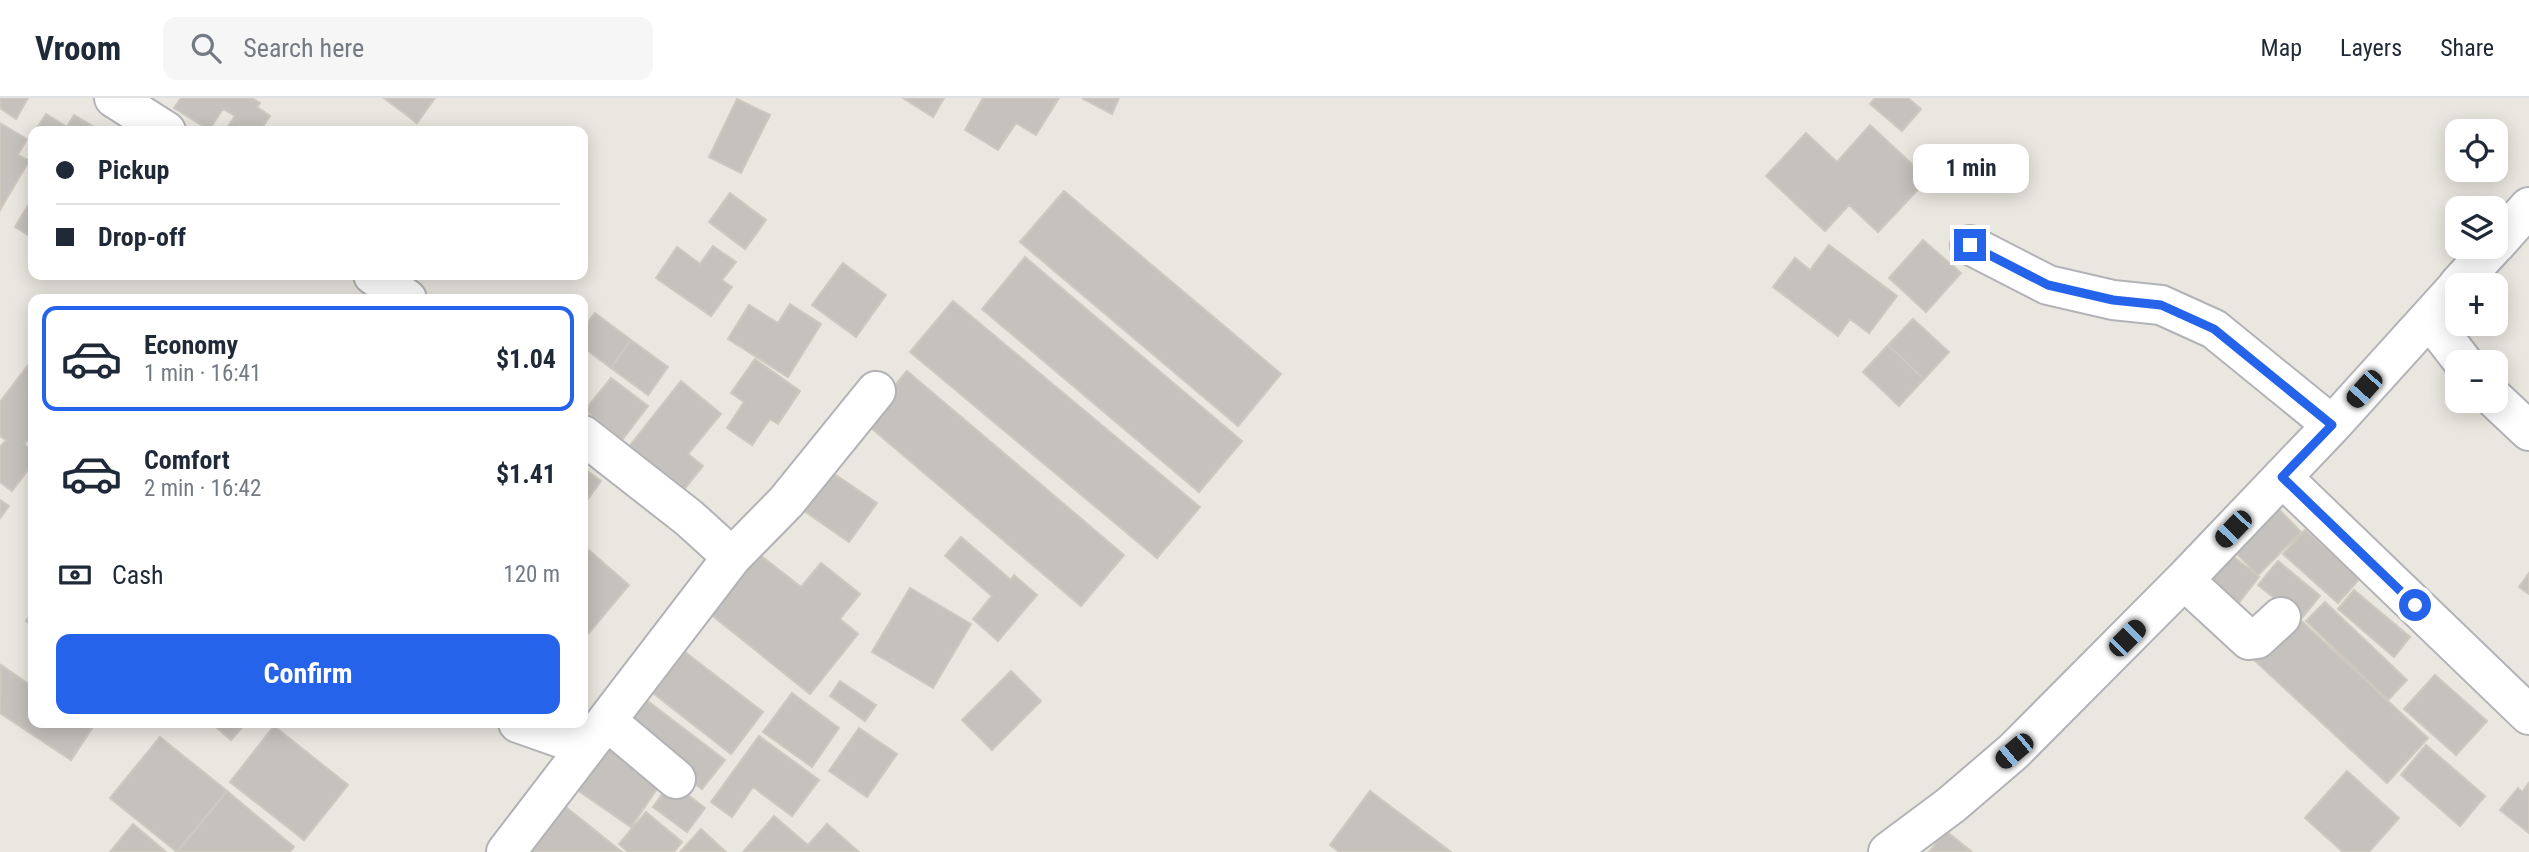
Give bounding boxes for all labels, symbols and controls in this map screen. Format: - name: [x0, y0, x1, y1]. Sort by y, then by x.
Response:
- search box: [163, 17, 653, 80]
- text: Vroom: [35, 29, 121, 68]
- icon: search: [187, 29, 225, 67]
- text: Search here: [243, 33, 364, 63]
- text: Map: [2261, 34, 2302, 62]
- text: Layers: [2340, 34, 2402, 62]
- text: Share: [2440, 34, 2494, 62]
- map controls: [2445, 119, 2508, 413]
- button: locate: [2445, 119, 2508, 182]
- callout: 1 min: [1912, 144, 2028, 192]
- text: Pickup: [98, 155, 169, 185]
- text: 1 min: [1945, 155, 1997, 182]
- button: layers: [2445, 196, 2508, 259]
- text: Drop-off: [98, 222, 186, 252]
- route end: [1954, 229, 1986, 261]
- button: +: [2445, 273, 2508, 336]
- icon: car: [60, 327, 123, 390]
- text: Economy: [144, 330, 238, 360]
- text: $1.04: [496, 344, 556, 374]
- button: −: [2445, 350, 2508, 413]
- text: 1 min · 16:41: [144, 360, 261, 387]
- car: [2343, 366, 2386, 412]
- icon: car: [60, 442, 123, 505]
- text: Comfort: [144, 445, 230, 475]
- text: $1.41: [496, 459, 556, 489]
- text: 2 min · 16:42: [144, 475, 261, 502]
- car: [2211, 507, 2256, 551]
- icon: cash: [56, 556, 94, 594]
- text: Cash: [112, 560, 164, 590]
- text: 120 m: [503, 561, 560, 588]
- route start: [2399, 589, 2431, 621]
- car: [2105, 616, 2150, 660]
- button: Confirm: [56, 634, 560, 714]
- car: [1992, 729, 2037, 773]

